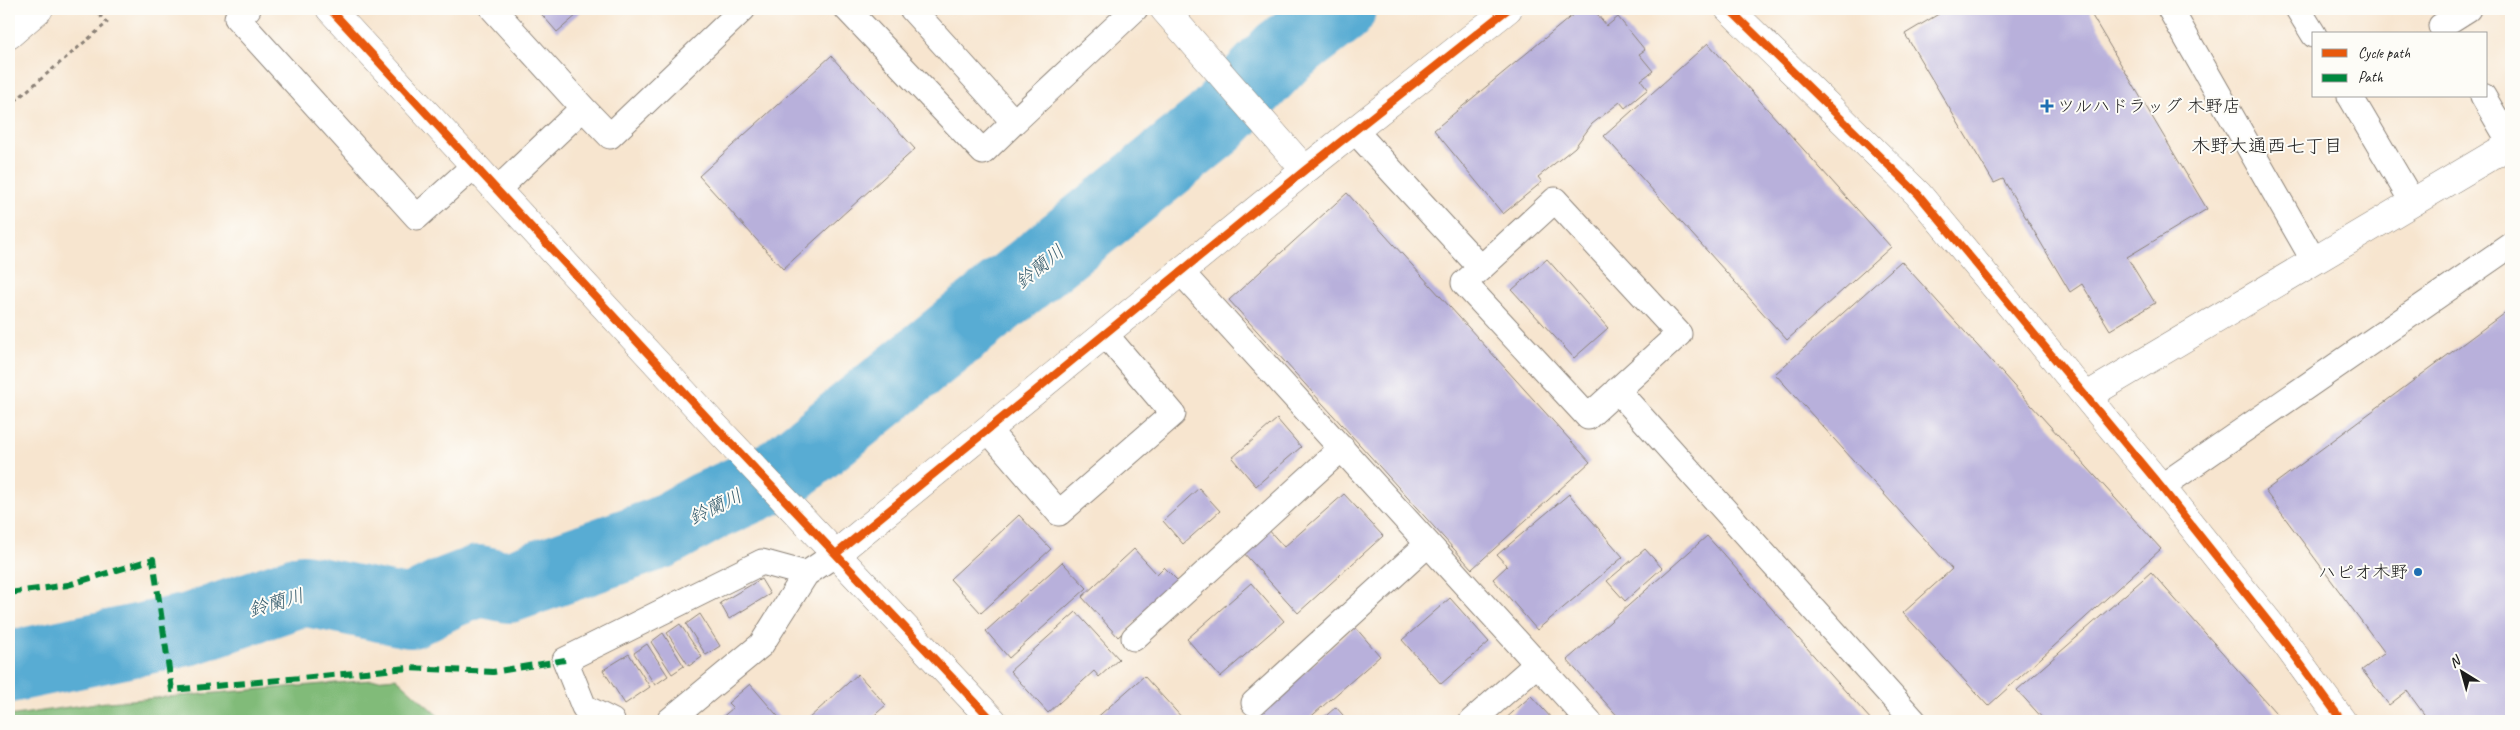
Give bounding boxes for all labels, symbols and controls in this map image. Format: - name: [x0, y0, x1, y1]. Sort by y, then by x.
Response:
- legend: [2312, 32, 2488, 98]
- text: Cycle path: [2358, 44, 2410, 63]
- text: Path: [2358, 68, 2384, 87]
- place label: ツルハドラッグ 木野店: [2057, 95, 2241, 117]
- marker: ツルハドラッグ 木野店: [2041, 100, 2053, 112]
- district label: 木野大通西七丁目: [2191, 134, 2343, 158]
- water label: 鈴蘭川: [1010, 240, 1069, 294]
- water label: 鈴蘭川: [685, 484, 746, 530]
- place label: ハピオ木野: [2318, 561, 2408, 583]
- marker: ハピオ木野: [2412, 566, 2424, 578]
- water label: 鈴蘭川: [246, 584, 307, 622]
- north arrow: [2438, 648, 2488, 698]
- text: N: [2446, 651, 2465, 671]

